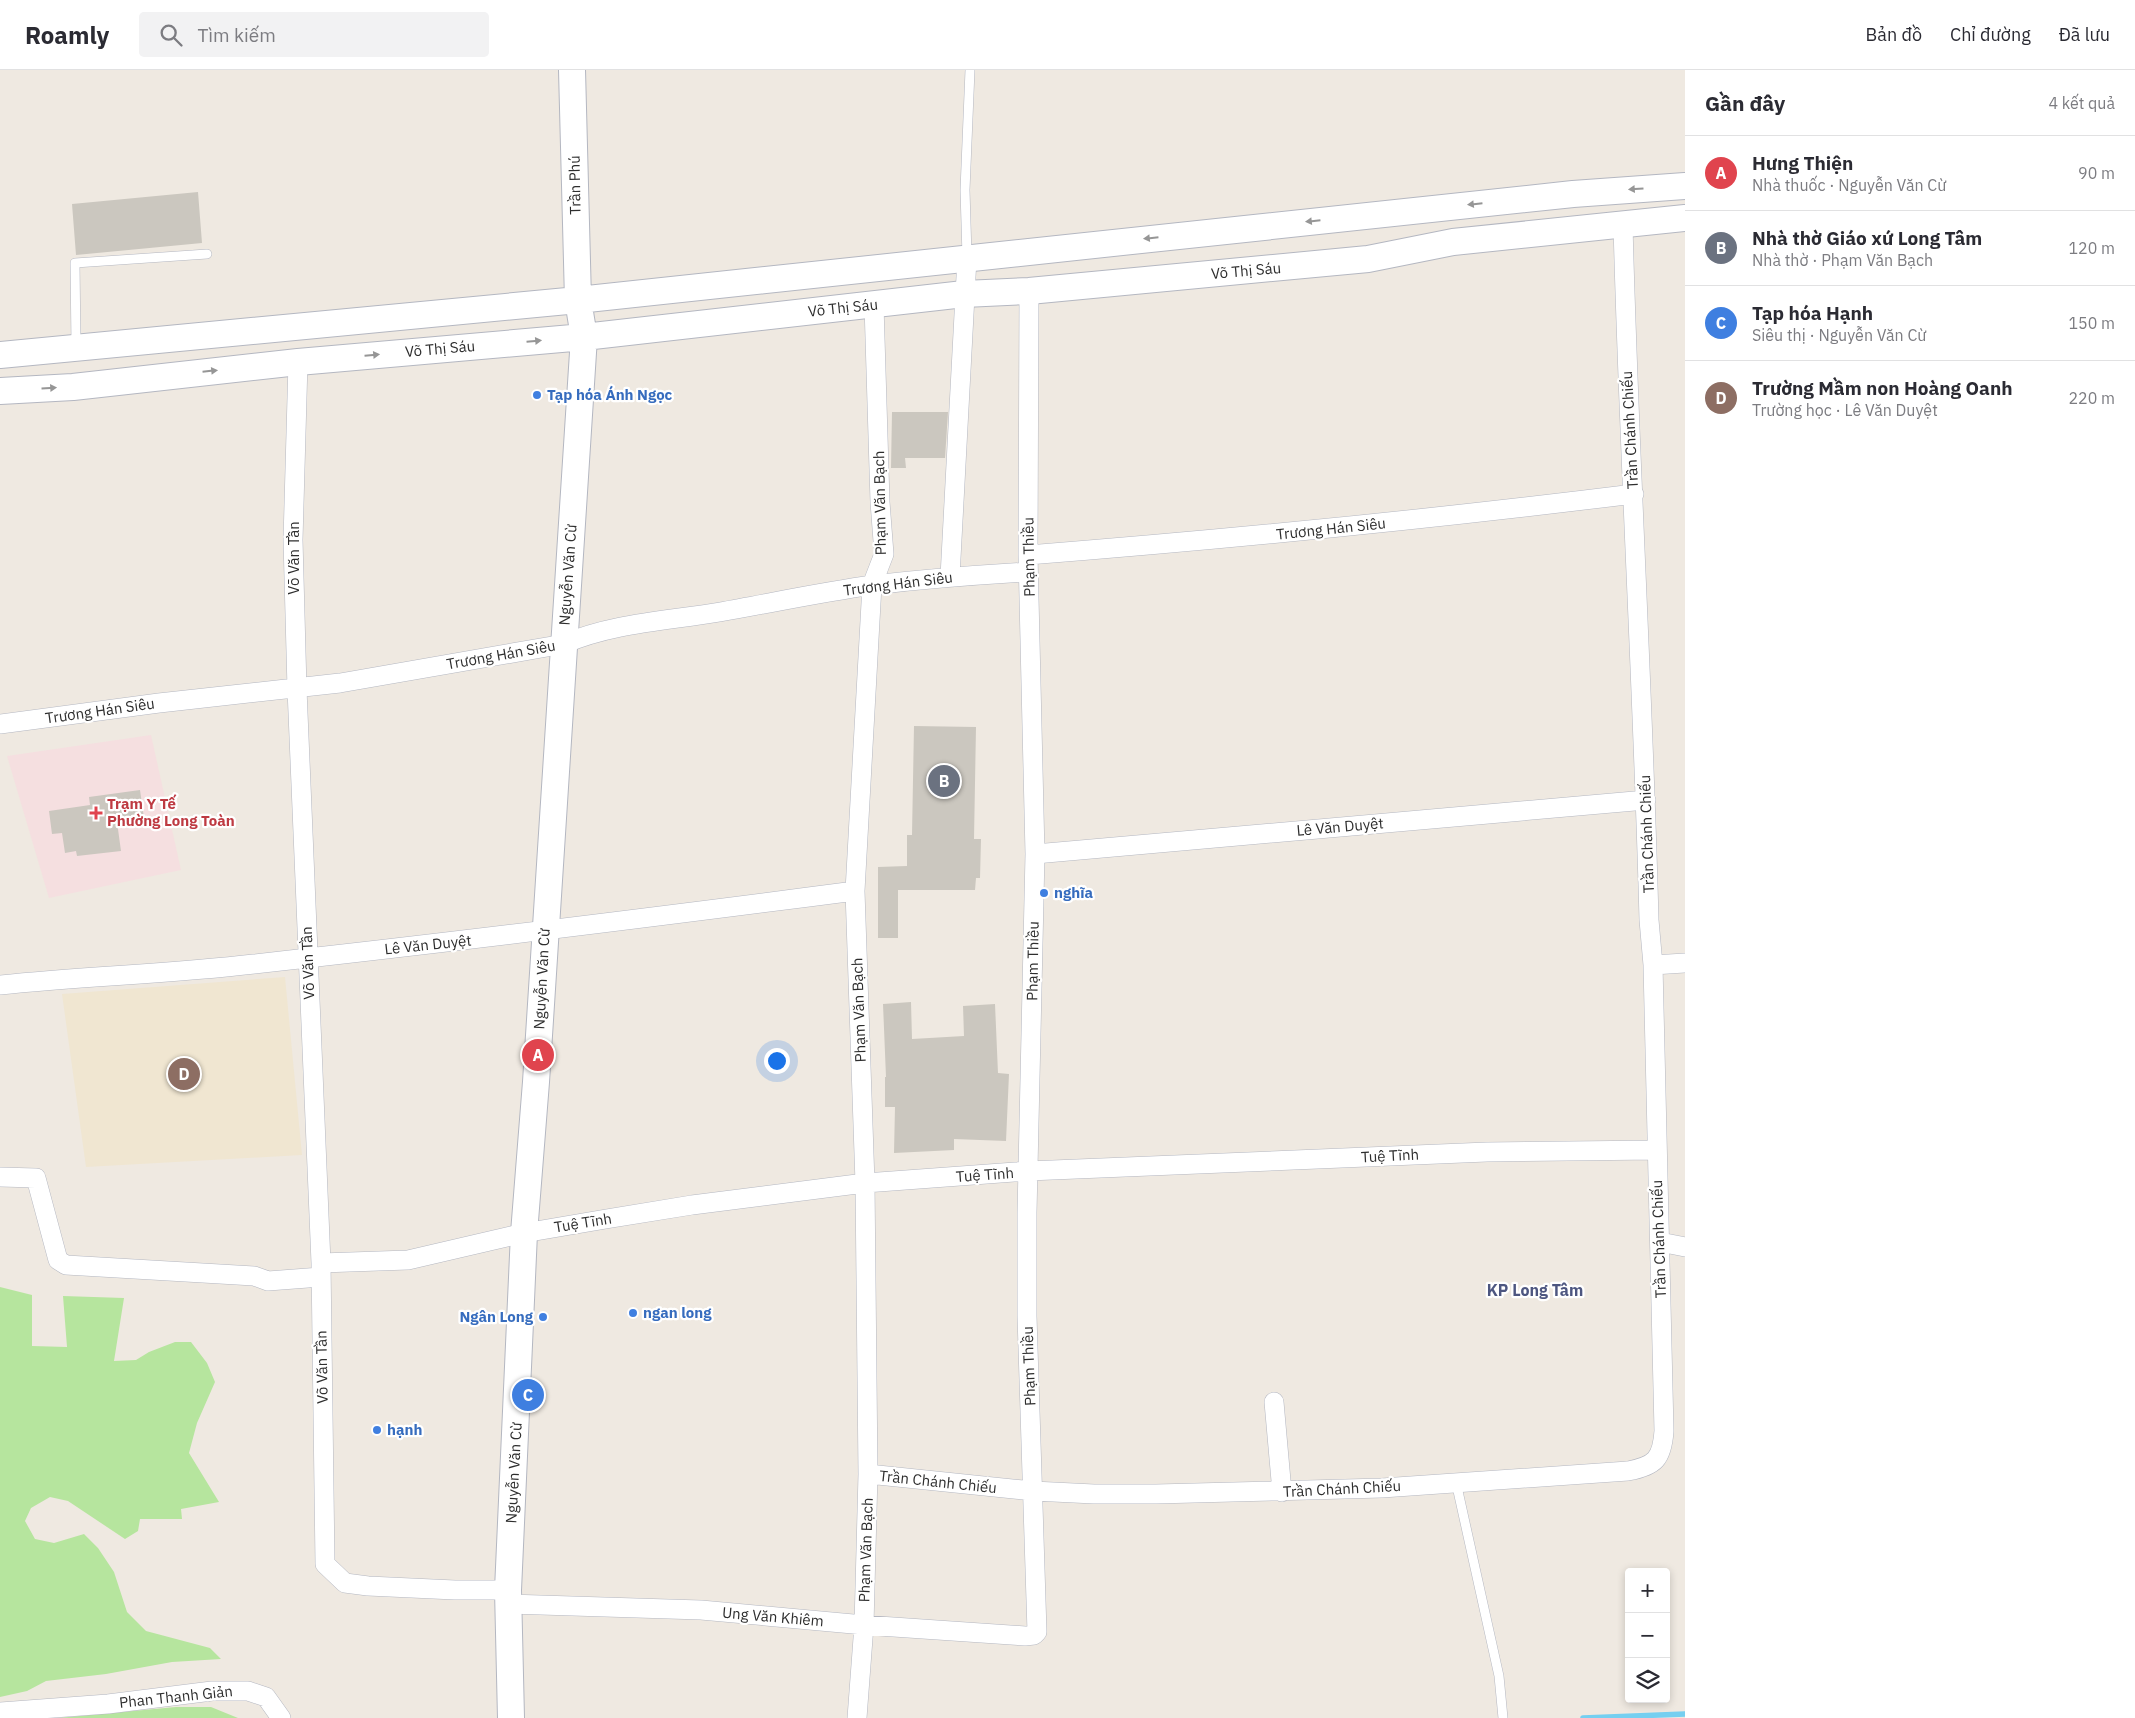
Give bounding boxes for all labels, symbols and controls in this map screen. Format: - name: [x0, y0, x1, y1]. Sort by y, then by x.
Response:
- search box: [139, 12, 489, 57]
- text: Roamly: [25, 19, 109, 51]
- icon: search: [157, 21, 185, 49]
- text: Tìm kiếm: [197, 23, 276, 47]
- text: Bản đồ: [1866, 23, 1922, 46]
- text: Chỉ đường: [1950, 23, 2031, 46]
- text: Đã lưu: [2059, 23, 2110, 46]
- text: Gần đây: [1705, 89, 1785, 117]
- text: 4 kết quả: [2048, 93, 2115, 113]
- text: Hưng Thiện: [1752, 151, 1853, 175]
- street label: Trần Phú: [564, 155, 585, 215]
- text: A: [1716, 163, 1726, 183]
- text: 90 m: [2078, 163, 2115, 183]
- text: Nhà thuốc · Nguyễn Văn Cừ: [1752, 175, 1946, 195]
- one-way arrow: [1628, 186, 1644, 194]
- one-way arrow: [1466, 200, 1482, 208]
- one-way arrow: [1305, 217, 1321, 225]
- text: Nhà thờ Giáo xứ Long Tâm: [1752, 226, 1982, 250]
- one-way arrow: [1143, 234, 1159, 242]
- text: B: [1716, 238, 1726, 258]
- text: 120 m: [2068, 238, 2115, 258]
- text: Nhà thờ · Phạm Văn Bạch: [1752, 250, 1933, 270]
- street label: Võ Thị Sáu: [1210, 258, 1282, 283]
- street label: Võ Thị Sáu: [807, 294, 879, 321]
- text: Tạp hóa Hạnh: [1752, 301, 1873, 325]
- text: C: [1716, 313, 1726, 333]
- text: 150 m: [2068, 313, 2115, 333]
- text: Siêu thị · Nguyễn Văn Cừ: [1752, 325, 1926, 345]
- street label: Võ Thị Sáu: [404, 336, 476, 361]
- one-way arrow: [526, 337, 542, 345]
- one-way arrow: [364, 351, 380, 359]
- one-way arrow: [203, 367, 219, 375]
- street label: Trần Chánh Chiếu: [1617, 371, 1642, 490]
- text: Trường Mầm non Hoàng Oanh: [1752, 376, 2013, 400]
- one-way arrow: [41, 384, 57, 392]
- place label: Tạp hóa Ánh Ngọc: [547, 385, 673, 404]
- text: D: [1715, 388, 1727, 408]
- text: 220 m: [2068, 388, 2115, 408]
- marker: Tạp hóa Ánh Ngọc: [531, 389, 543, 401]
- text: Trường học · Lê Văn Duyệt: [1752, 400, 1938, 420]
- street label: Phạm Văn Bạch: [869, 450, 890, 556]
- street label: Trương Hán Siêu: [1275, 513, 1387, 544]
- street label: Phạm Thiều: [1018, 517, 1039, 597]
- street label: Võ Văn Tần: [284, 521, 303, 595]
- street label: Nguyễn Văn Cừ: [554, 523, 581, 626]
- street label: Trương Hán Siêu: [842, 567, 954, 600]
- street label: Trương Hán Siêu: [445, 636, 557, 673]
- street label: Trương Hán Siêu: [44, 693, 156, 728]
- pin: B: [928, 762, 960, 800]
- street label: Trần Chánh Chiếu: [1635, 775, 1658, 893]
- place label: Trạm Y Tế Phường Long Toàn: [107, 794, 235, 830]
- marker: Trạm Y Tế Phường Long Toàn: [89, 806, 103, 820]
- street label: Lê Văn Duyệt: [1296, 813, 1384, 840]
- place label: nghĩa: [1054, 883, 1093, 902]
- marker: nghĩa: [1038, 887, 1050, 899]
- street label: Phạm Thiều: [1022, 921, 1043, 1001]
- street label: Võ Văn Tần: [297, 926, 318, 1000]
- street label: Nguyễn Văn Cừ: [529, 927, 554, 1030]
- street label: Lê Văn Duyệt: [383, 930, 472, 959]
- street label: Phạm Văn Bạch: [847, 957, 870, 1063]
- pin: A: [522, 1036, 554, 1074]
- your location: [764, 1048, 790, 1074]
- pin: D: [168, 1055, 200, 1093]
- street label: Tuệ Tĩnh: [1360, 1144, 1419, 1167]
- street label: Tuệ Tĩnh: [955, 1163, 1015, 1186]
- street label: Trần Chánh Chiếu: [1647, 1180, 1670, 1298]
- street label: Tuệ Tĩnh: [553, 1209, 613, 1236]
- district label: KP Long Tâm: [1487, 1280, 1583, 1300]
- place label: ngan long: [643, 1303, 712, 1322]
- place label: Ngân Long: [459, 1307, 534, 1326]
- marker: ngan long: [627, 1307, 639, 1319]
- marker: Ngân Long: [537, 1311, 549, 1323]
- street label: Phạm Thiều: [1018, 1326, 1039, 1406]
- street label: Võ Văn Tần: [311, 1330, 332, 1404]
- pin: C: [512, 1376, 544, 1414]
- place label: hạnh: [387, 1420, 422, 1439]
- street label: Nguyễn Văn Cừ: [501, 1421, 526, 1524]
- marker: hạnh: [371, 1424, 383, 1436]
- street label: Trần Chánh Chiếu: [878, 1466, 998, 1497]
- street label: Trần Chánh Chiếu: [1282, 1476, 1401, 1501]
- street label: Phạm Văn Bạch: [854, 1497, 877, 1603]
- map controls: [1625, 1568, 1670, 1703]
- button: +: [1625, 1568, 1670, 1613]
- street label: Ung Văn Khiêm: [721, 1603, 825, 1630]
- button: −: [1625, 1613, 1670, 1658]
- button: layers: [1625, 1658, 1670, 1703]
- street label: Phan Thanh Giản: [118, 1681, 234, 1712]

